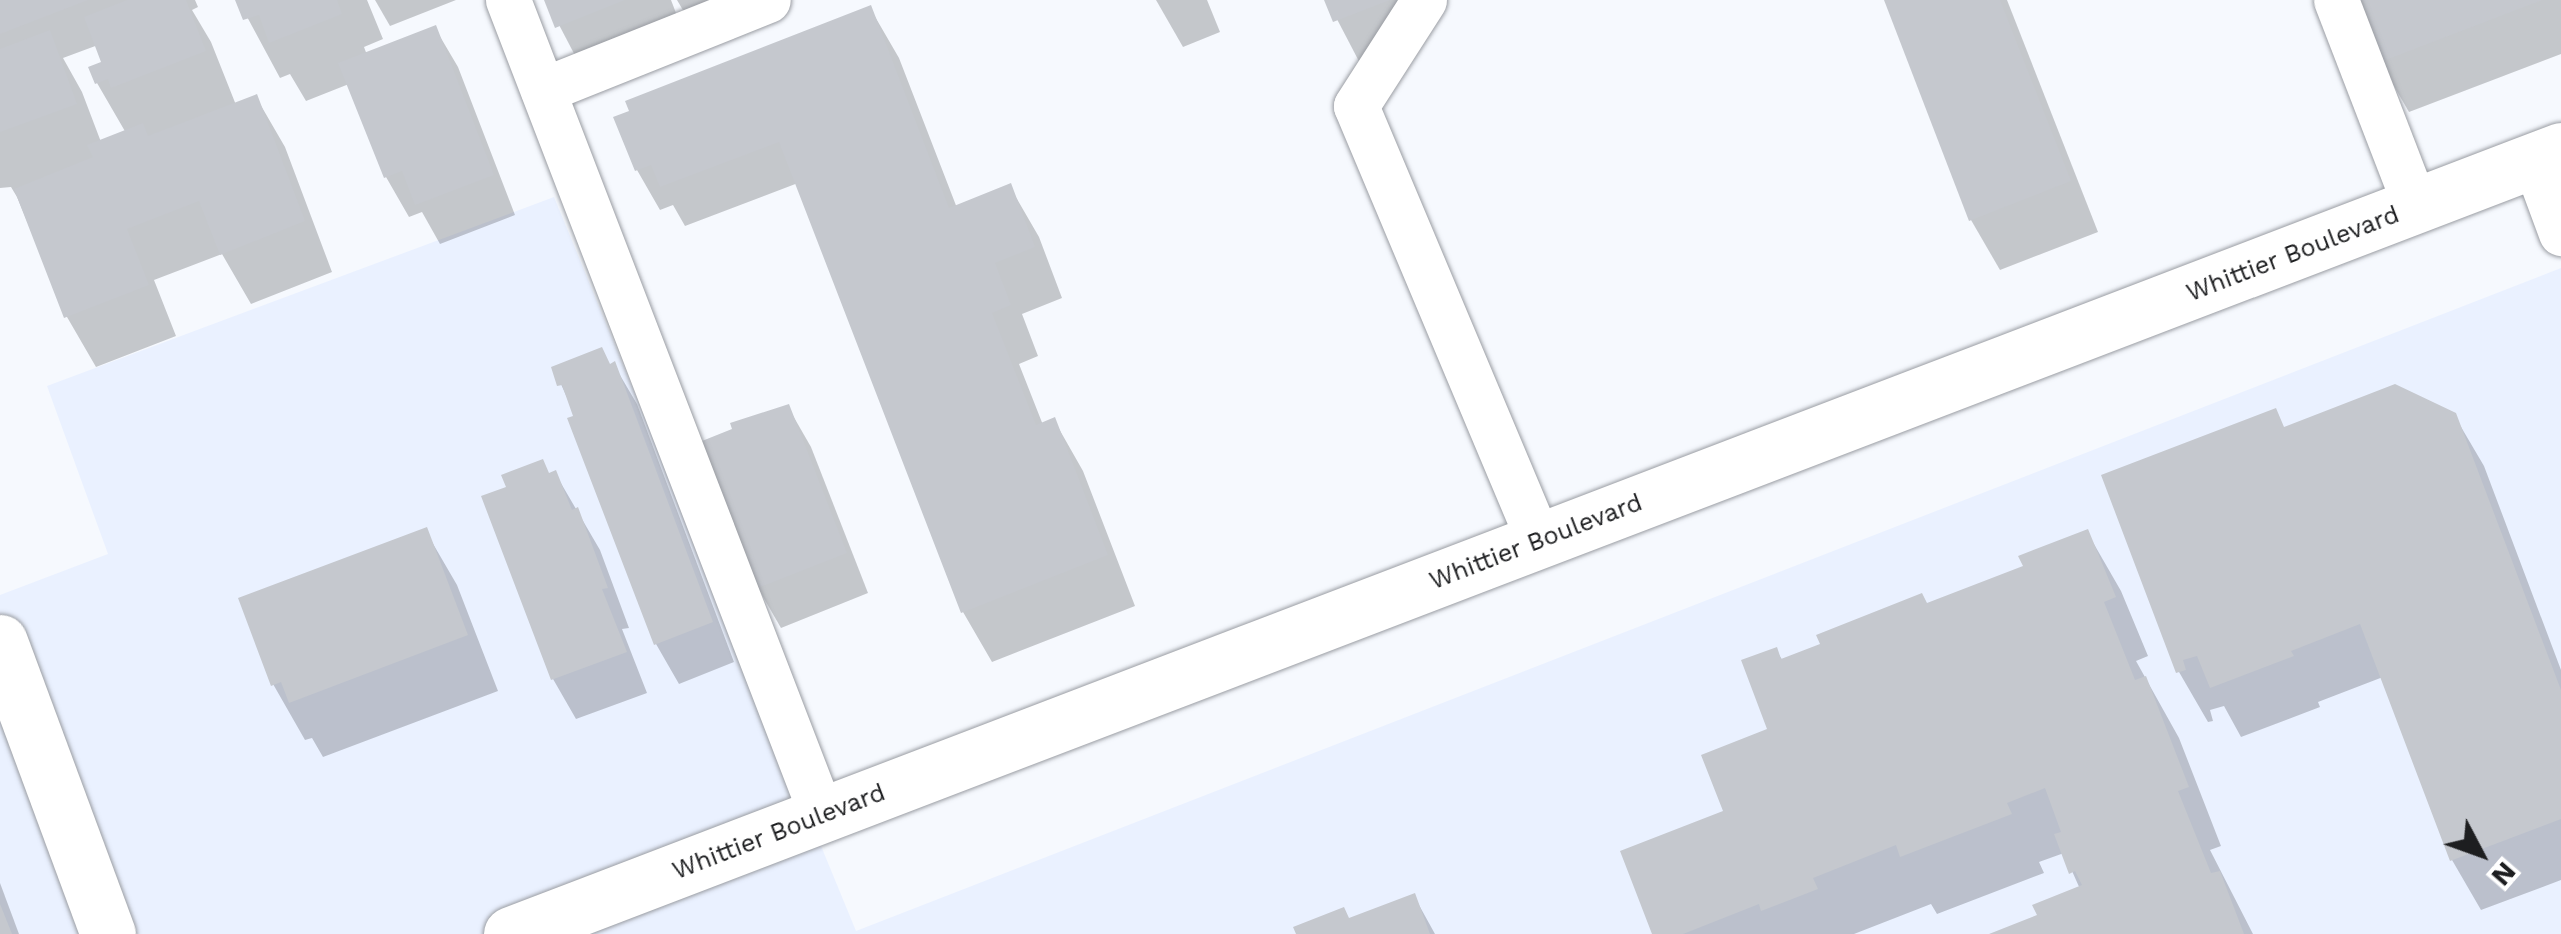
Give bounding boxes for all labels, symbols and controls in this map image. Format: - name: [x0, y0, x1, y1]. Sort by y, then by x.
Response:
- street label: Whittier Boulevard: [2182, 199, 2404, 309]
- street label: Whittier Boulevard: [1425, 487, 1647, 597]
- street label: Whittier Boulevard: [668, 777, 890, 887]
- north arrow: [2431, 804, 2531, 904]
- text: N: [2485, 855, 2523, 893]

